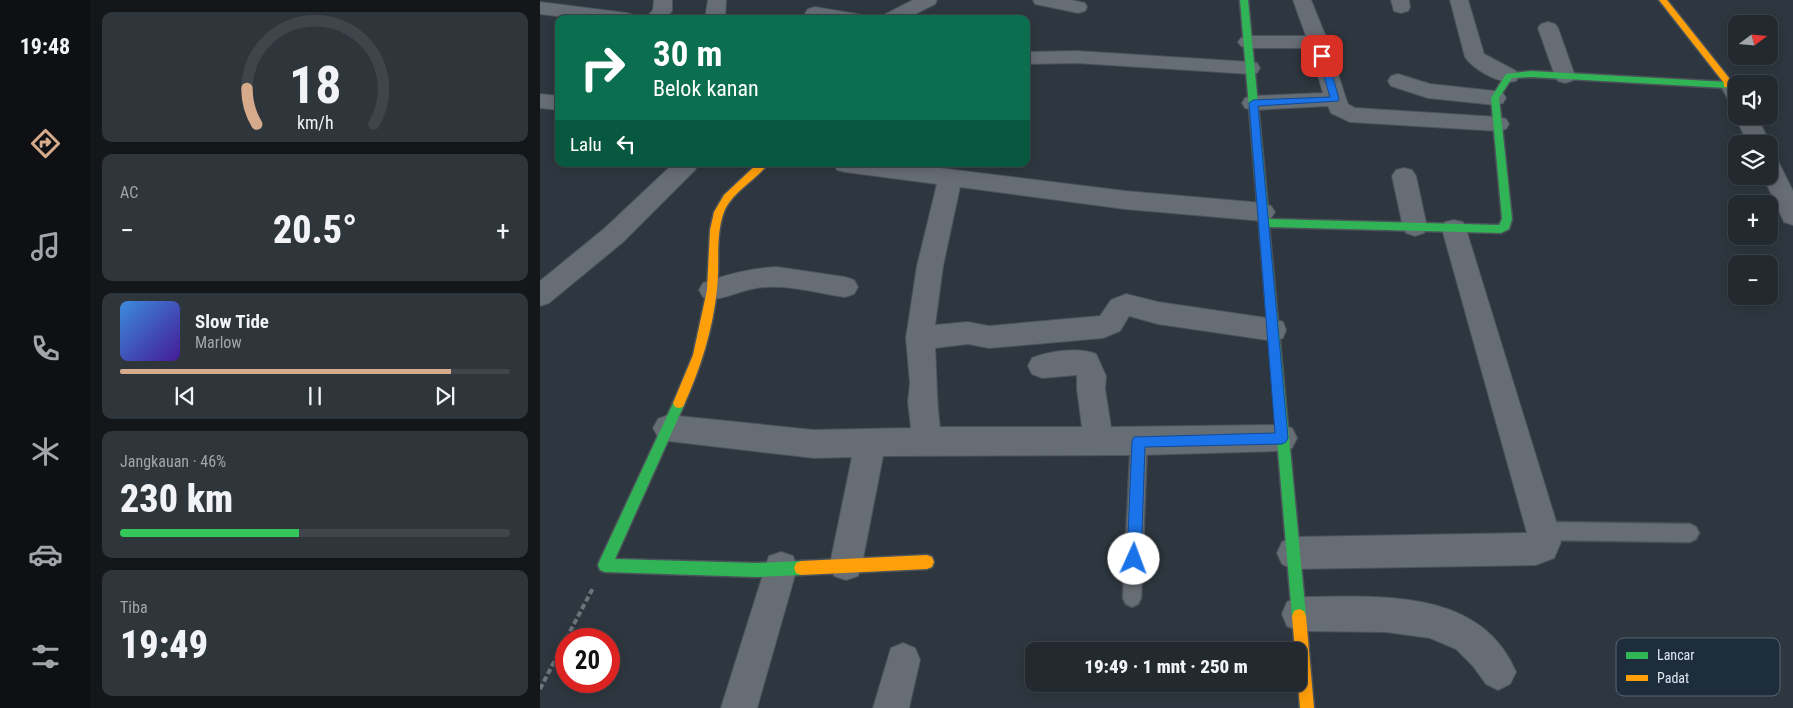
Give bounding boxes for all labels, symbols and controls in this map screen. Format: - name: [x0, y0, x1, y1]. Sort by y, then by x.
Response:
- north arrow: [1728, 15, 1778, 65]
- map controls: [1728, 15, 1778, 305]
- text: 19:48: [20, 34, 70, 59]
- text: 30 m: [653, 34, 722, 75]
- icon: right: [570, 35, 635, 100]
- pin: [1301, 35, 1343, 77]
- icon: arrive: [1308, 42, 1336, 70]
- text: 18: [289, 55, 341, 116]
- button: sound: [1728, 75, 1778, 125]
- text: Belok kanan: [653, 76, 759, 101]
- text: km/h: [297, 112, 333, 133]
- icon: directions: [28, 126, 63, 161]
- icon: left: [612, 130, 640, 158]
- text: Lalu: [570, 133, 602, 156]
- button: layers: [1728, 135, 1778, 185]
- text: AC: [120, 183, 138, 202]
- button: +: [1728, 195, 1778, 245]
- text: 20.5°: [273, 208, 357, 252]
- text: −: [120, 214, 134, 247]
- text: +: [496, 214, 510, 247]
- icon: music: [28, 229, 63, 264]
- button: −: [1728, 255, 1778, 305]
- text: Slow Tide: [195, 310, 269, 333]
- icon: phone: [28, 331, 63, 366]
- text: Marlow: [195, 333, 242, 352]
- icon: previous: [171, 382, 199, 410]
- icon: pause: [301, 382, 329, 410]
- icon: next: [431, 382, 459, 410]
- icon: climate: [28, 434, 63, 469]
- text: Jangkauan · 46%: [120, 452, 226, 471]
- text: 230 km: [120, 477, 233, 521]
- position arrow: [1107, 532, 1159, 584]
- icon: car: [28, 537, 63, 572]
- text: Tiba: [120, 598, 148, 617]
- text: 19:49: [120, 623, 208, 667]
- speed limit sign: 20: [555, 628, 620, 693]
- legend: [1616, 638, 1780, 696]
- icon: filters: [28, 639, 63, 674]
- text: Lancar: [1657, 647, 1695, 663]
- text: 19:49 · 1 mnt · 250 m: [1084, 655, 1248, 678]
- text: Padat: [1657, 670, 1689, 686]

